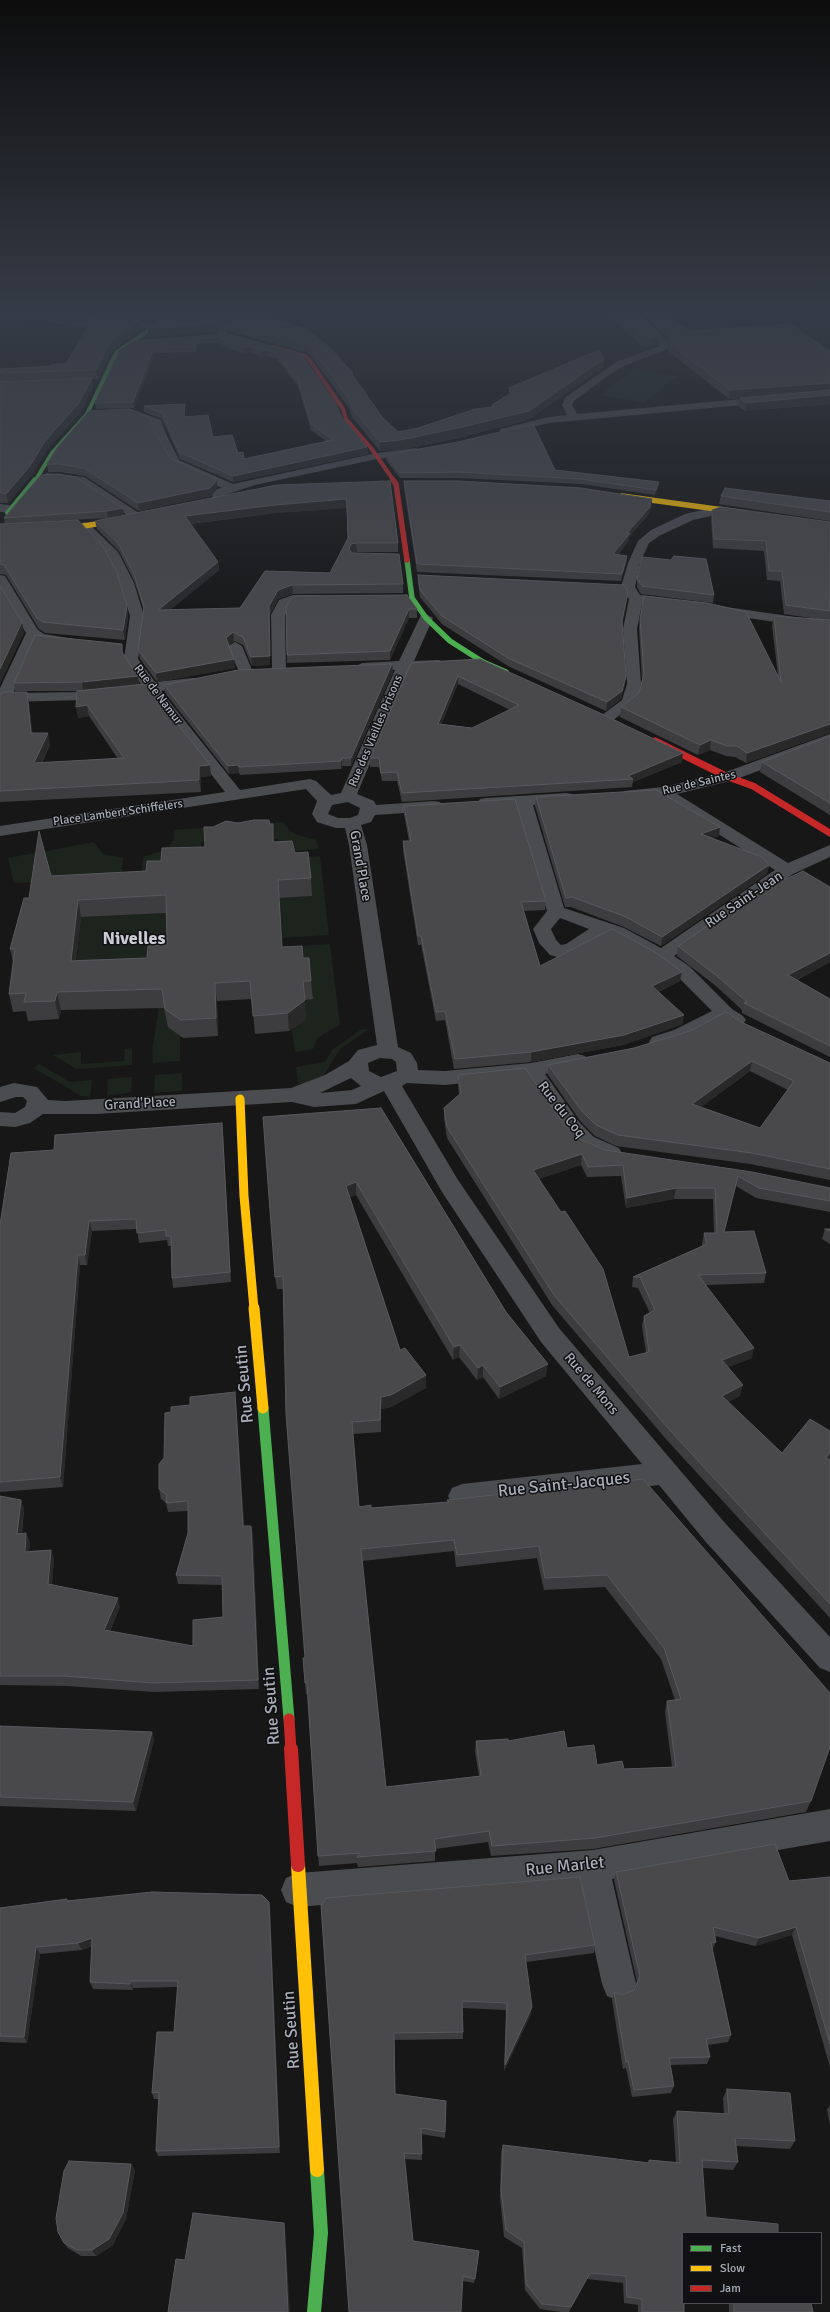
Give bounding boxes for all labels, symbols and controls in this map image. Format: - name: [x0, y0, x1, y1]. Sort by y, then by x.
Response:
- street label: Rue de Namur: [131, 662, 185, 728]
- street label: Rue des Vieilles Prisons: [346, 673, 406, 789]
- street label: Rue de Saintes: [661, 768, 737, 798]
- street label: Place Lambert Schiffelers: [52, 797, 184, 829]
- street label: Grand'Place: [345, 829, 375, 903]
- street label: Rue Saint-Jean: [702, 868, 786, 932]
- district label: Nivelles: [103, 928, 165, 950]
- street label: Rue du Coq: [534, 1078, 588, 1142]
- street label: Grand'Place: [104, 1094, 176, 1114]
- street label: Rue Seutin: [231, 1344, 259, 1424]
- street label: Rue de Mons: [560, 1350, 622, 1418]
- street label: Rue Saint-Jacques: [497, 1468, 631, 1502]
- street label: Rue Seutin: [259, 1666, 285, 1746]
- street label: Rue Marlet: [525, 1853, 605, 1881]
- street label: Rue Seutin: [279, 1990, 305, 2070]
- legend: [682, 2232, 822, 2304]
- text: Fast: [720, 2241, 741, 2256]
- text: Slow: [720, 2261, 745, 2276]
- text: Jam: [720, 2281, 741, 2296]

